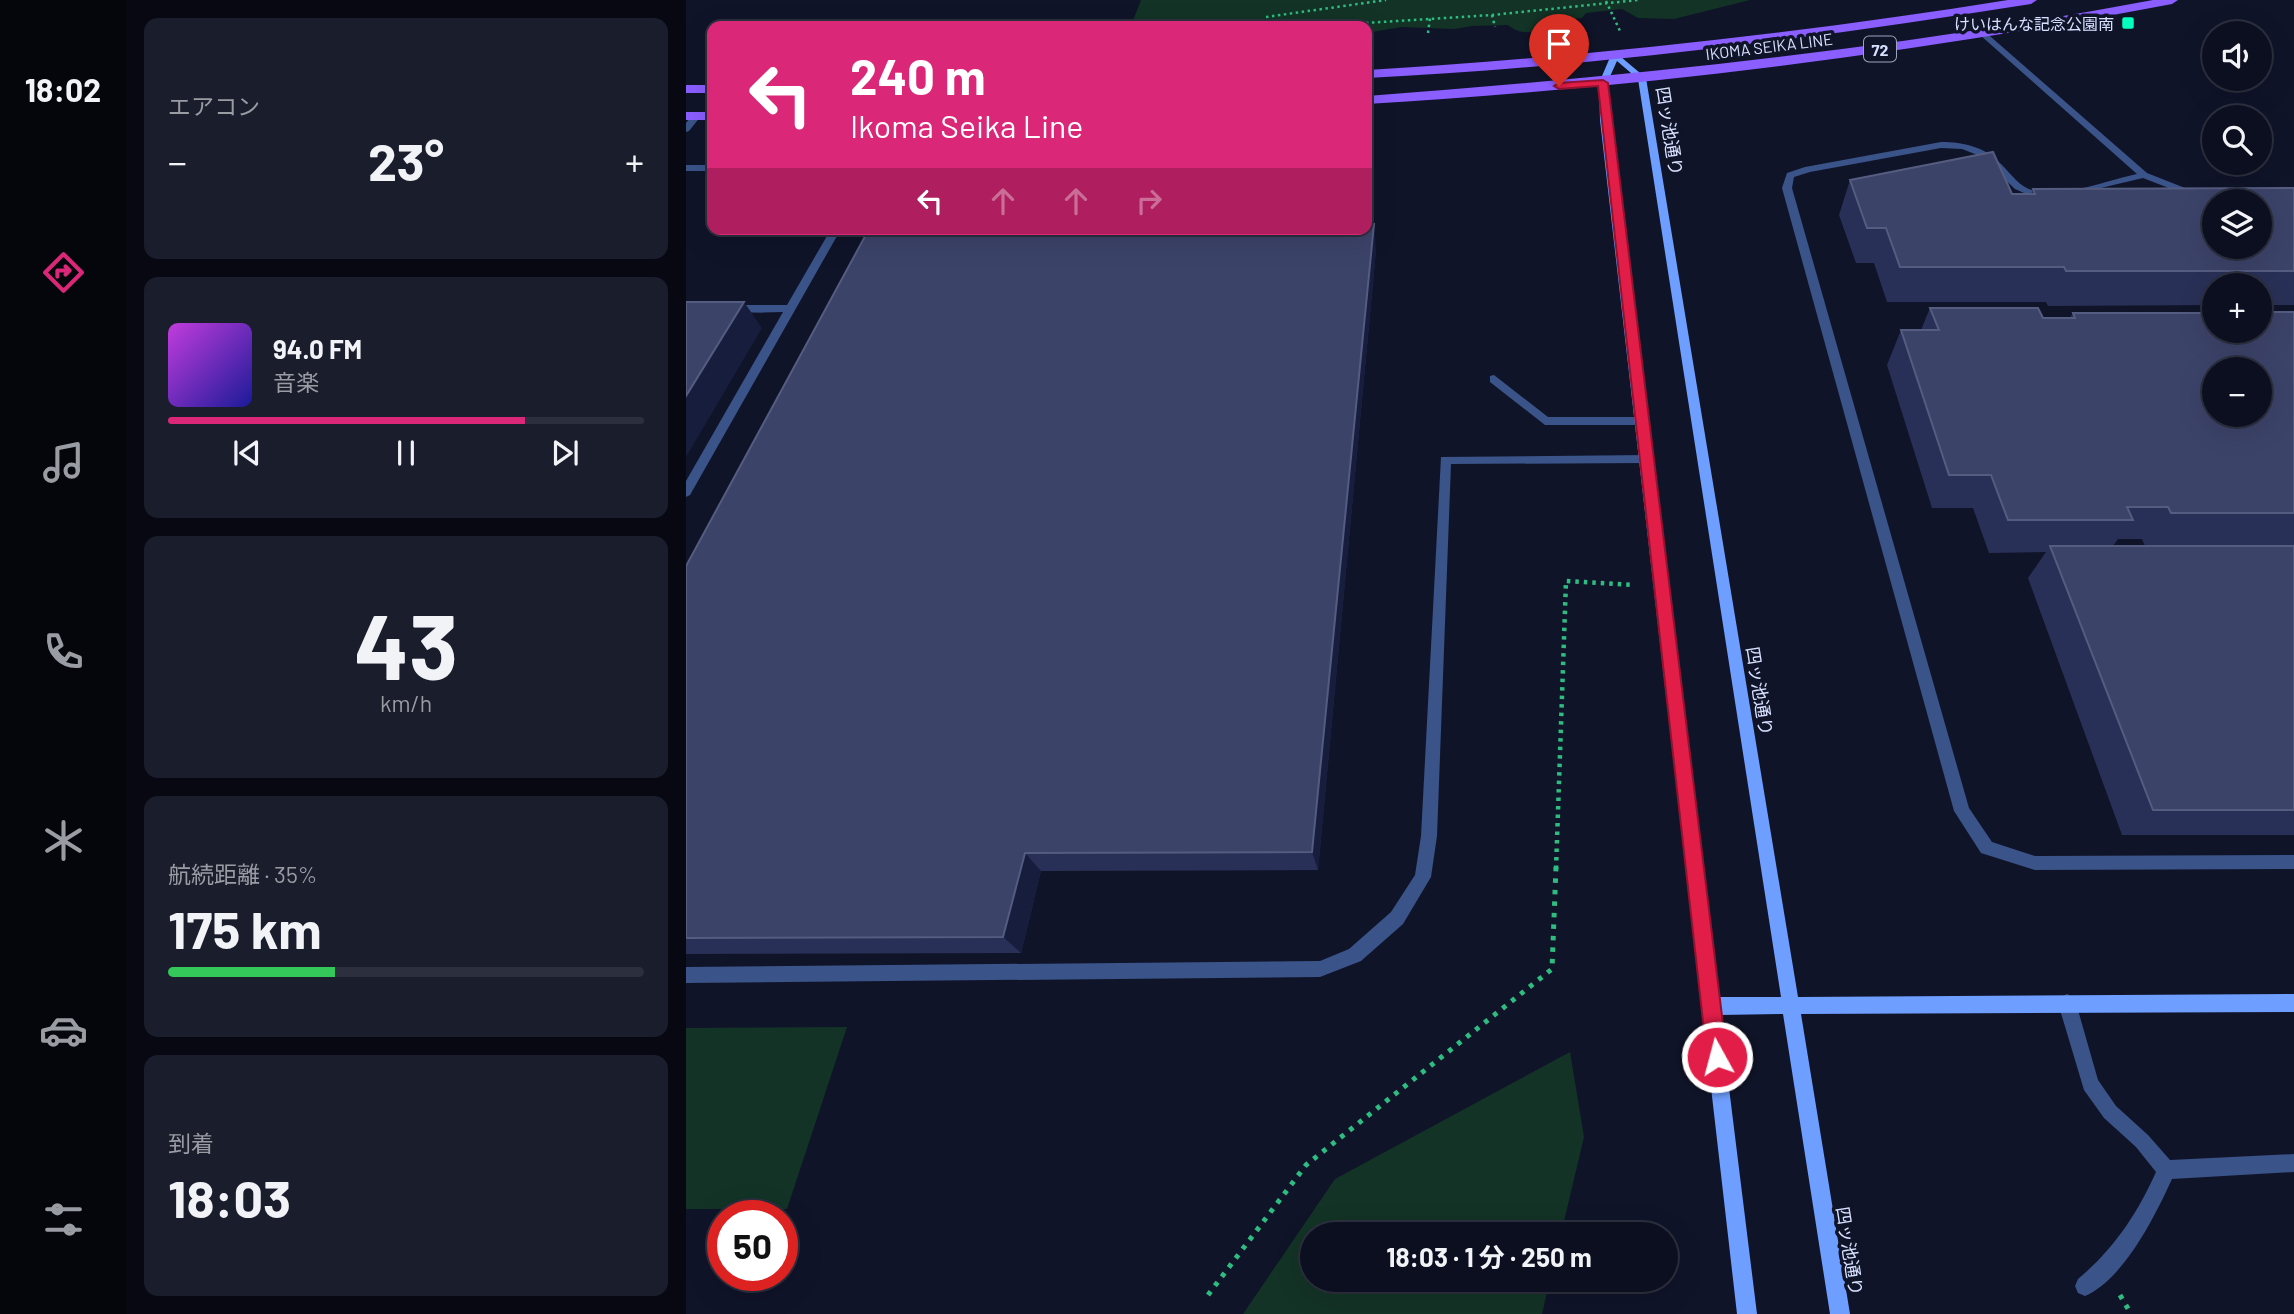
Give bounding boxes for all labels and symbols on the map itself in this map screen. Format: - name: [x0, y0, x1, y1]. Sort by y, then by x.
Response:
- pin: [1529, 14, 1589, 86]
- place label: けいはんな記念公園南: [1954, 14, 2114, 33]
- marker: けいはんな記念公園南: [2120, 15, 2136, 31]
- street label: IKOMA SEIKA LINE: [1704, 29, 1834, 63]
- road number: 72: [1864, 36, 1896, 61]
- street label: 四ッ池通り: [1652, 85, 1688, 177]
- street label: 四ッ池通り: [1742, 645, 1778, 737]
- position arrow: [1680, 1020, 1754, 1094]
- speed limit sign: 50: [707, 1200, 798, 1291]
- street label: 四ッ池通り: [1832, 1205, 1868, 1297]

